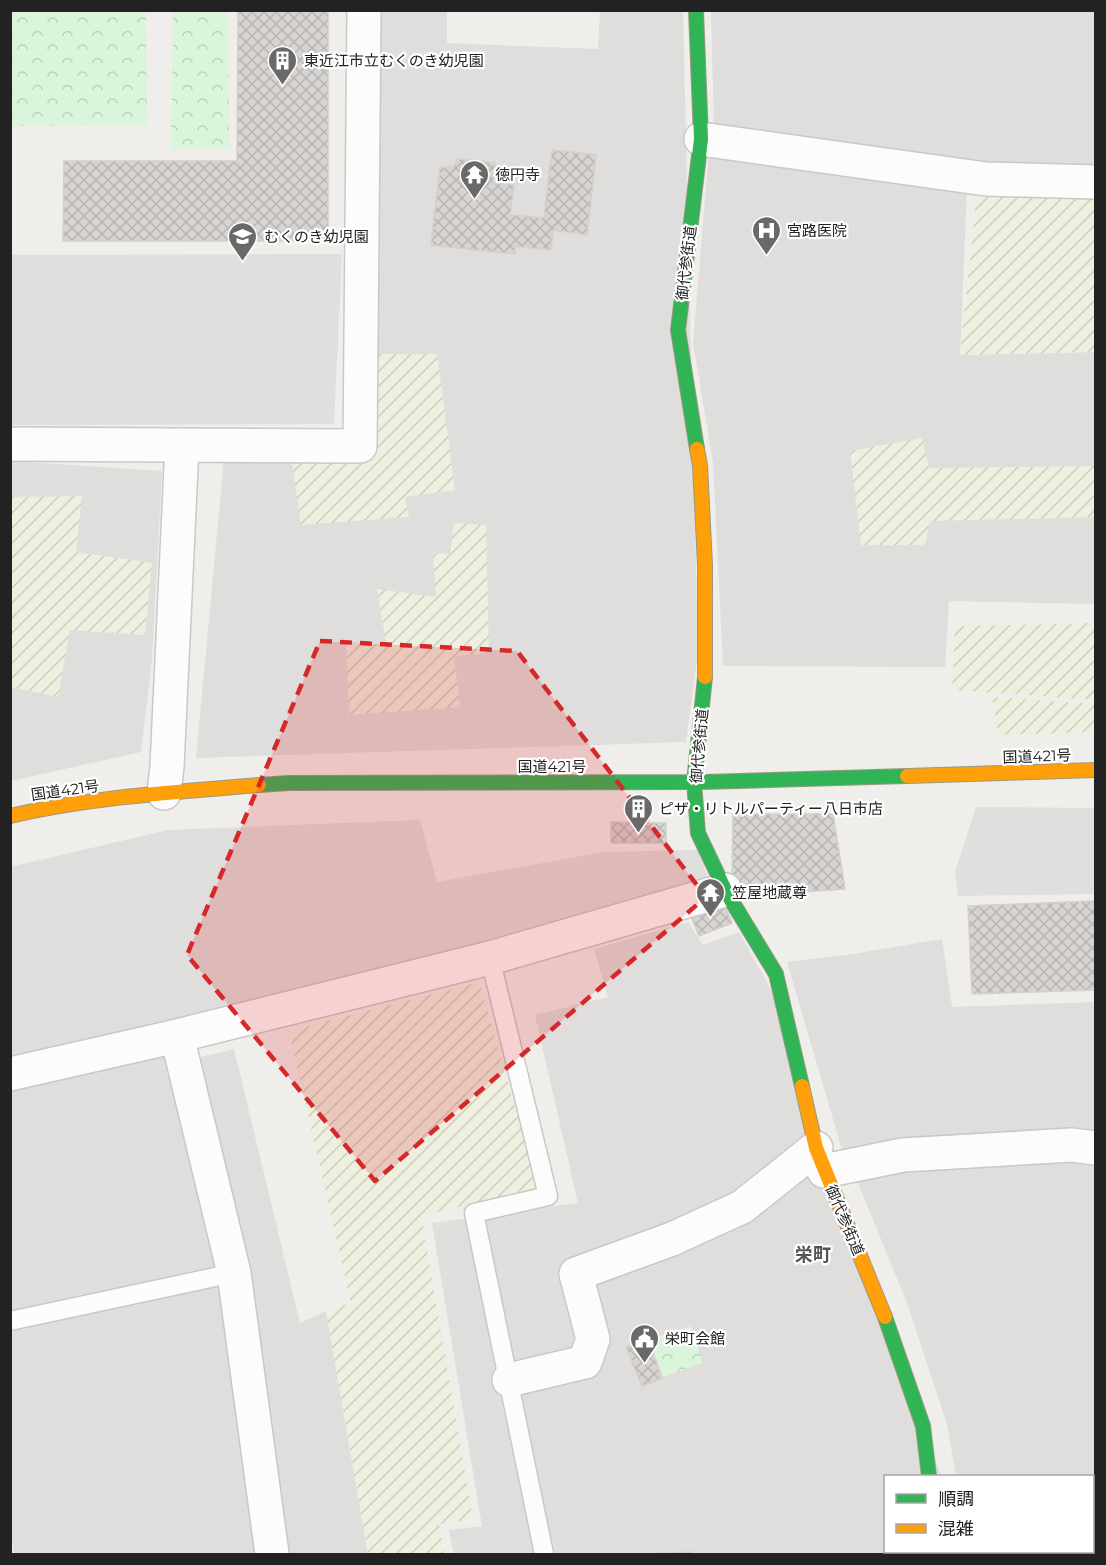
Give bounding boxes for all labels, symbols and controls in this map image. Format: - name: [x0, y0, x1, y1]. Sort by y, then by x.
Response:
- building icon: 東近江市立むくのき幼児園: [267, 44, 299, 86]
- place label: 東近江市立むくのき幼児園: [304, 51, 484, 70]
- temple icon: 徳円寺: [458, 158, 490, 200]
- place label: 徳円寺: [495, 165, 540, 184]
- hospital icon: 宮路医院: [750, 214, 782, 256]
- school or university icon: むくのき幼児園: [227, 220, 259, 262]
- place label: 宮路医院: [787, 221, 847, 240]
- street label: 御代参街道: [672, 225, 700, 301]
- place label: むくのき幼児園: [264, 227, 369, 246]
- street label: 御代参街道: [686, 708, 712, 784]
- street label: 国道421号: [1002, 745, 1072, 767]
- street label: 国道421号: [518, 757, 586, 776]
- street label: 国道421号: [30, 776, 100, 804]
- building icon: ピザ・リトルパーティー八日市店: [622, 792, 654, 834]
- place label: ピザ・リトルパーティー八日市店: [659, 799, 883, 818]
- temple icon: 笠屋地蔵尊: [695, 876, 727, 918]
- place label: 笠屋地蔵尊: [732, 883, 807, 902]
- street label: 御代参街道: [822, 1182, 868, 1258]
- district label: 栄町: [795, 1244, 831, 1266]
- public building icon: 栄町会館: [628, 1322, 660, 1364]
- place label: 栄町会館: [665, 1329, 725, 1348]
- legend: [884, 1475, 1094, 1553]
- text: 順調: [938, 1488, 974, 1510]
- text: 混雑: [938, 1518, 974, 1540]

